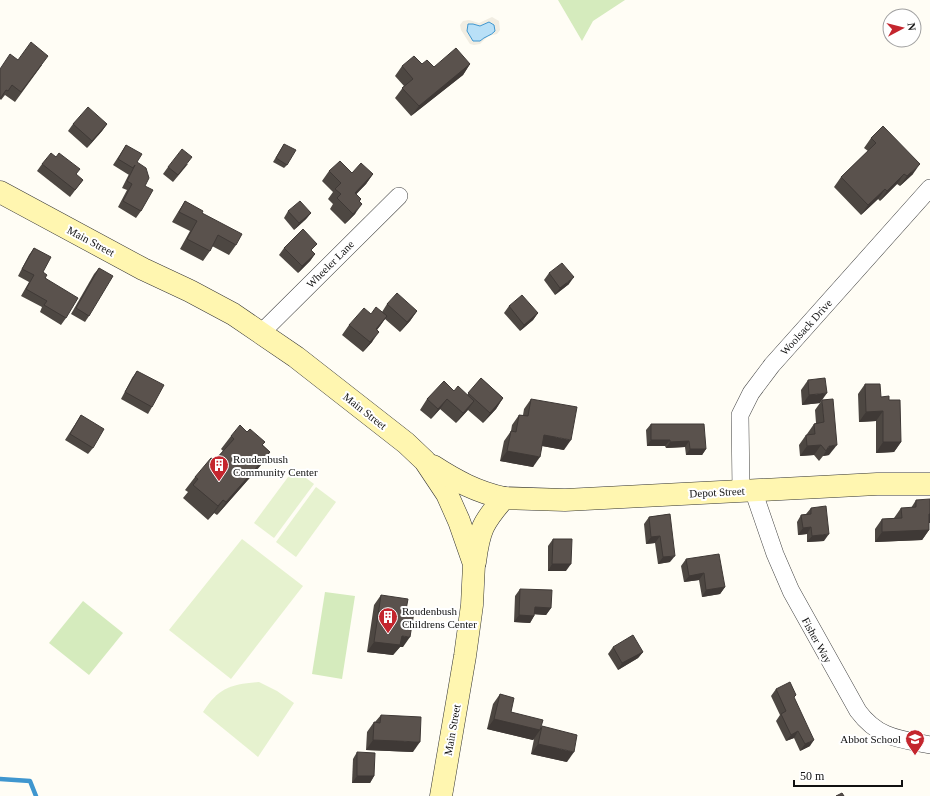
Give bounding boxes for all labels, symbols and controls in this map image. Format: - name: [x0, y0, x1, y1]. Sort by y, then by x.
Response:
- north arrow: [882, 8, 922, 48]
- text: N: [905, 22, 918, 32]
- street label: Main Street: [65, 224, 117, 258]
- street label: Wheeler Lane: [304, 238, 356, 290]
- street label: Woolsack Drive: [778, 297, 834, 357]
- street label: Main Street: [341, 390, 389, 432]
- place label: Roudenbush Community Center: [233, 453, 318, 478]
- building icon: Roudenbush Community Center: [208, 454, 230, 482]
- street label: Depot Street: [689, 485, 745, 499]
- place label: Roudenbush Childrens Center: [402, 605, 477, 630]
- building icon: Roudenbush Childrens Center: [377, 606, 399, 634]
- street label: Fisher Way: [800, 615, 835, 665]
- street label: Main Street: [442, 704, 462, 756]
- school or university icon: Abbot School: [904, 728, 926, 756]
- place label: Abbot School: [840, 733, 901, 745]
- scale bar: [794, 762, 902, 788]
- text: 50 m: [800, 769, 825, 783]

